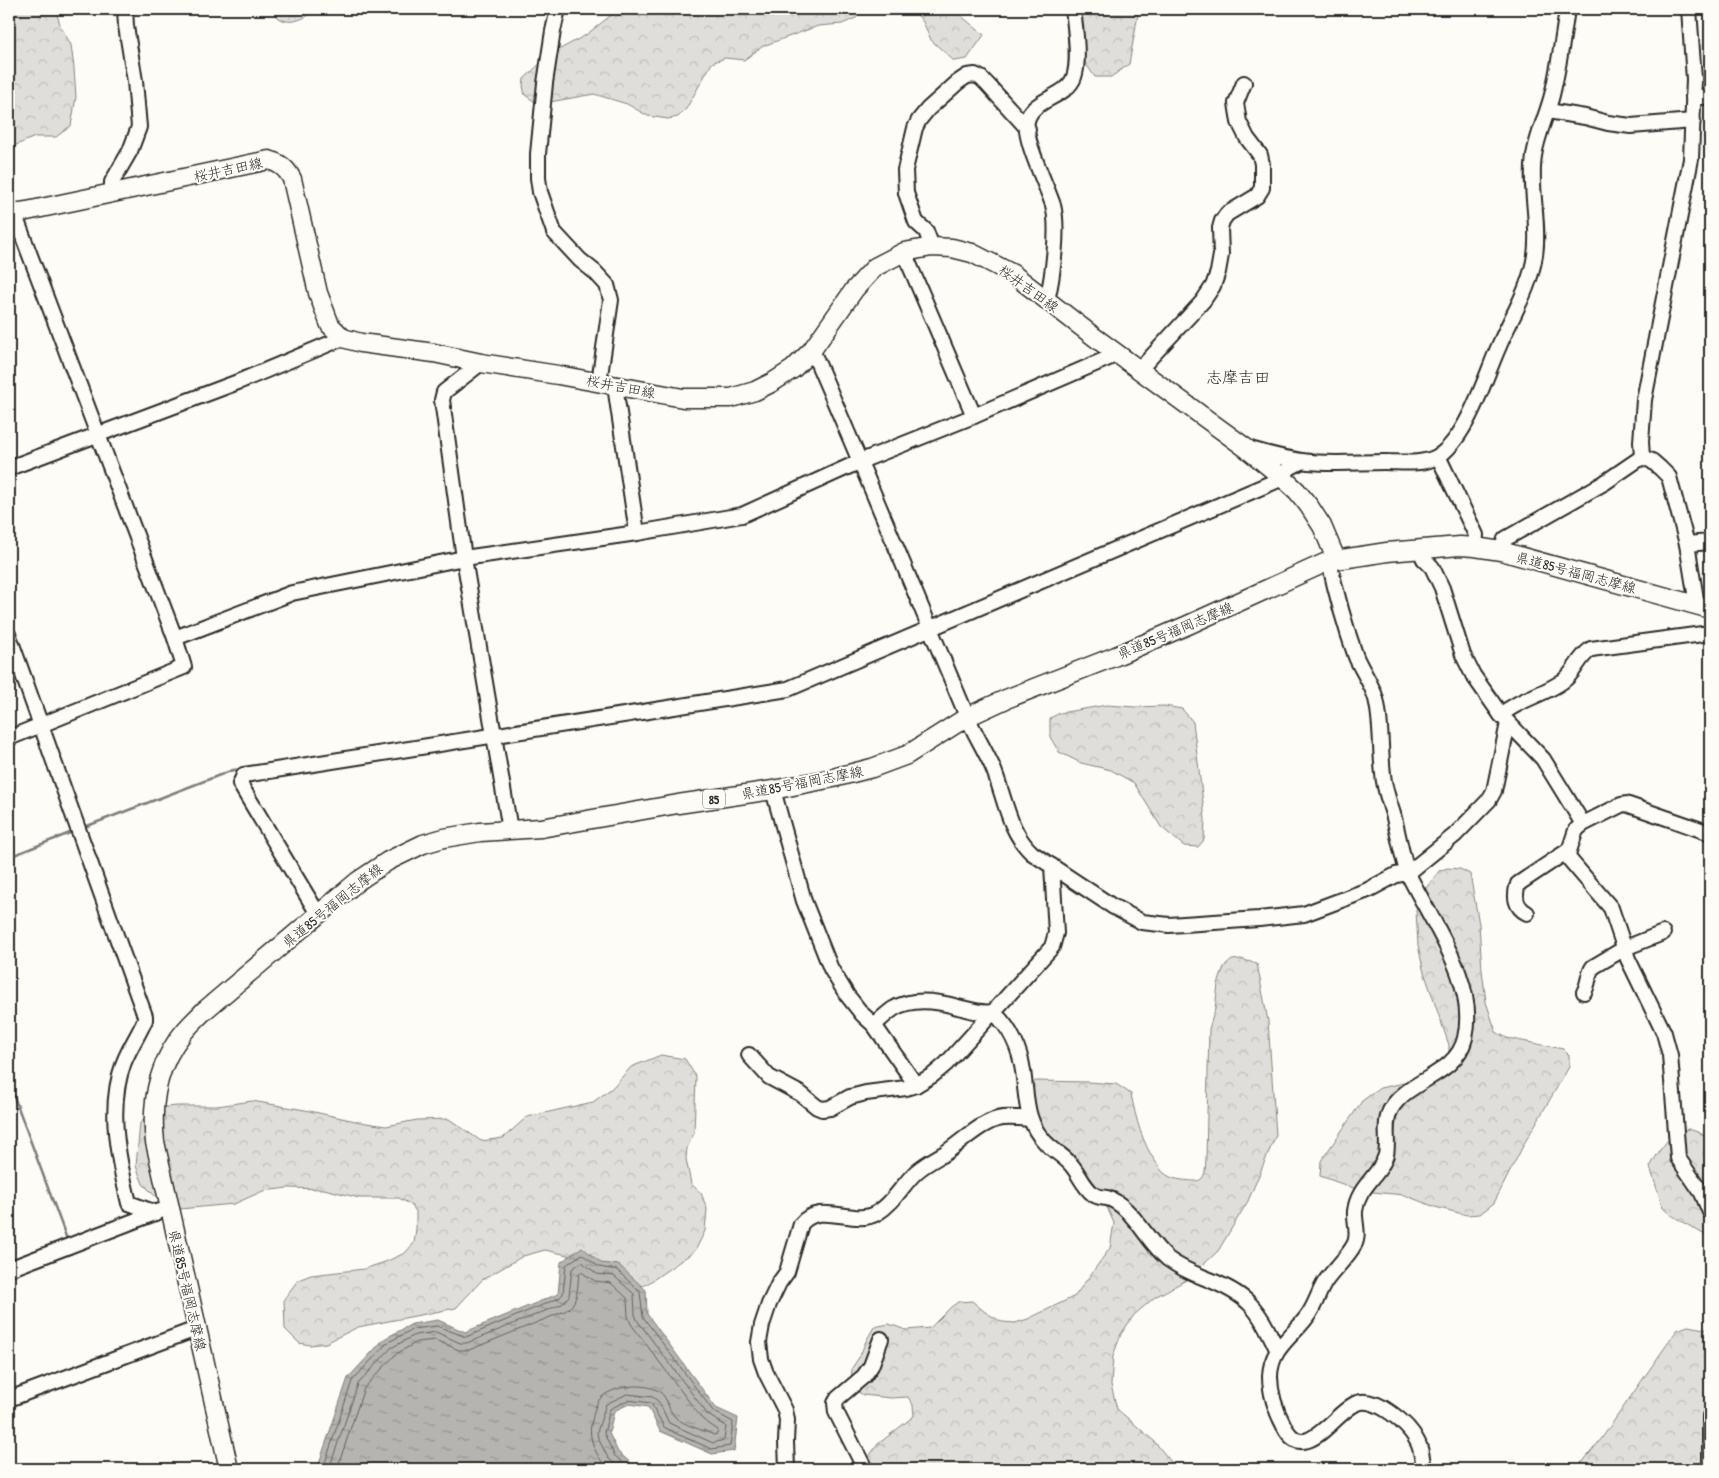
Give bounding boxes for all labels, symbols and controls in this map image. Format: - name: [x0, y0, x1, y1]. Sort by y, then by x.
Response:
- street label: 桜井吉田線: [192, 152, 264, 186]
- street label: 桜井吉田線: [995, 260, 1063, 316]
- district label: 志摩吉田: [1206, 366, 1270, 388]
- street label: 桜井吉田線: [585, 370, 657, 402]
- street label: 県道85号福岡志摩線: [1514, 547, 1638, 597]
- street label: 県道85号福岡志摩線: [1114, 597, 1236, 663]
- street label: 県道85号福岡志摩線: [739, 761, 865, 803]
- road number: 85: [703, 790, 725, 809]
- street label: 県道85号福岡志摩線: [278, 859, 386, 951]
- street label: 県道85号福岡志摩線: [165, 1227, 211, 1353]

